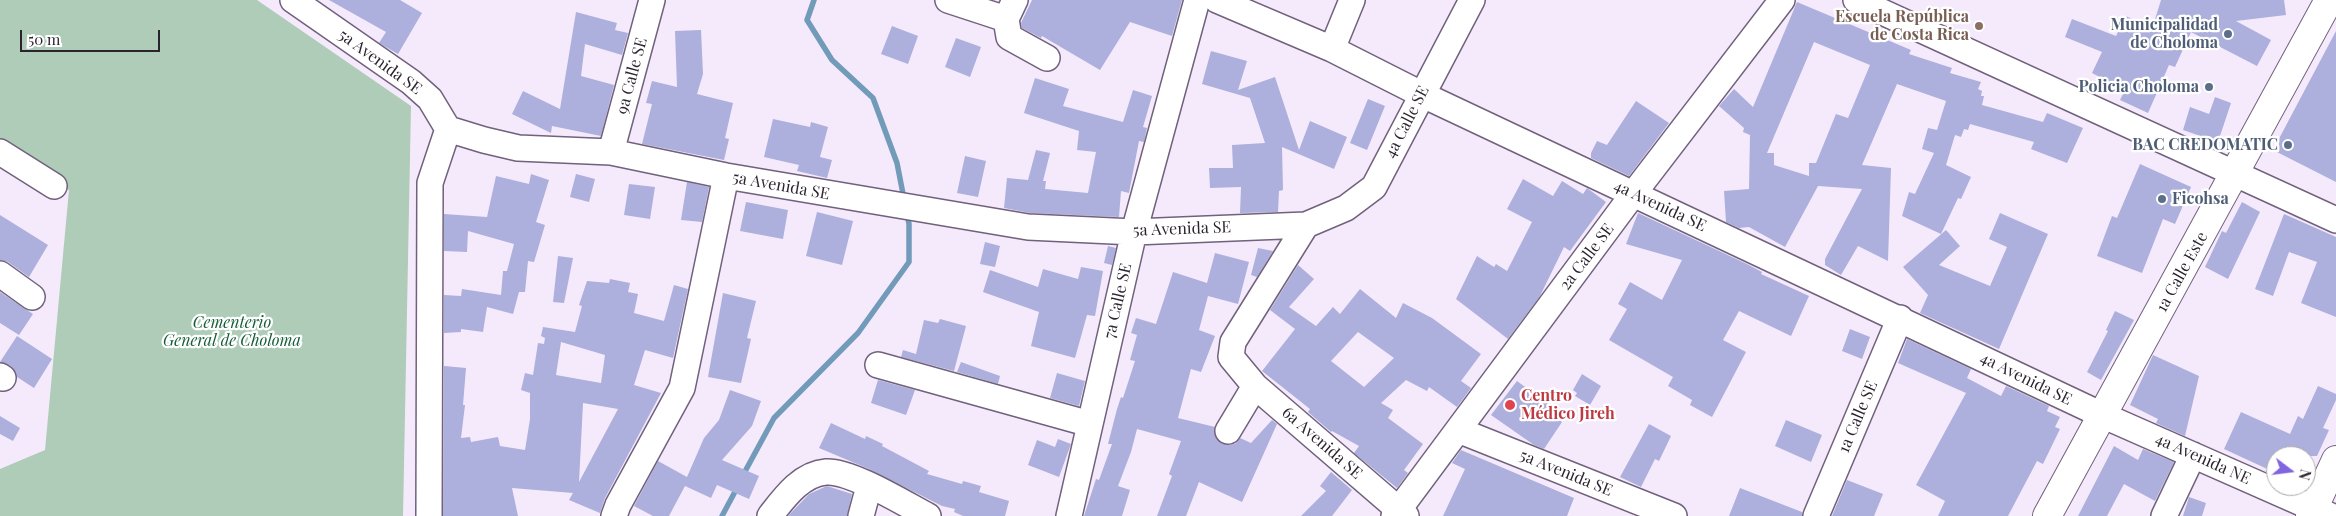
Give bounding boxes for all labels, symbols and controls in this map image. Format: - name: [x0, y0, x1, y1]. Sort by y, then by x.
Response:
- place label: Escuela República de Costa Rica: [1835, 7, 1969, 45]
- place label: Municipalidad de Choloma: [2110, 15, 2218, 53]
- scale bar: [22, 20, 162, 52]
- marker: Escuela República de Costa Rica: [1973, 20, 1985, 32]
- street label: 5a Avenida SE: [335, 25, 425, 99]
- marker: Municipalidad de Choloma: [2222, 28, 2234, 40]
- text: 50 m: [28, 29, 60, 49]
- street label: 9a Calle SE: [613, 36, 651, 116]
- place label: Policia Choloma: [2079, 77, 2199, 97]
- marker: Policia Choloma: [2203, 81, 2215, 93]
- street label: 4a Calle SE: [1381, 83, 1433, 161]
- place label: BAC CREDOMATIC: [2132, 135, 2278, 155]
- marker: BAC CREDOMATIC: [2282, 139, 2294, 151]
- street label: 5a Avenida SE: [731, 168, 831, 204]
- street label: 4a Avenida SE: [1611, 176, 1709, 236]
- place label: Ficohsa: [2172, 189, 2229, 209]
- marker: Ficohsa: [2156, 193, 2168, 205]
- street label: 5a Avenida SE: [1133, 218, 1231, 240]
- street label: 2a Calle SE: [1556, 220, 1618, 294]
- street label: 1a Calle Este: [2152, 229, 2212, 315]
- street label: 7a Calle SE: [1100, 261, 1136, 341]
- park label: Cementerio General de Choloma: [163, 313, 301, 351]
- street label: 4a Avenida SE: [1977, 349, 2075, 409]
- street label: 1a Calle SE: [1834, 378, 1882, 456]
- place label: Centro Médico Jireh: [1521, 386, 1615, 424]
- marker: Centro Médico Jireh: [1503, 398, 1517, 412]
- street label: 6a Avenida SE: [1278, 403, 1366, 483]
- street label: 4a Avenida NE: [2152, 429, 2254, 489]
- street label: 5a Avenida SE: [1517, 446, 1615, 500]
- north arrow: [2266, 446, 2316, 496]
- text: N: [2295, 467, 2315, 482]

